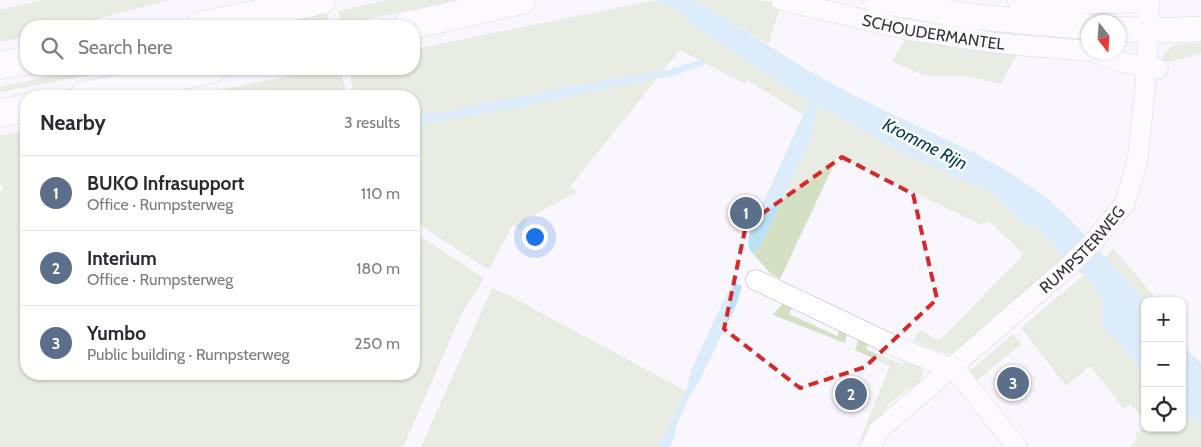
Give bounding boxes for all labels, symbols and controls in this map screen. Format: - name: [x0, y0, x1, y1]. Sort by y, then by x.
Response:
- street label: SCHOUDERMANTEL: [860, 10, 1005, 54]
- north arrow: [1081, 15, 1126, 60]
- search box: [20, 20, 420, 75]
- icon: search: [38, 34, 66, 62]
- text: Search here: [78, 36, 172, 59]
- text: Nearby: [40, 110, 106, 135]
- text: 3 results: [344, 113, 400, 132]
- water label: Kromme Rijn: [879, 113, 971, 175]
- text: BUKO Infrasupport: [87, 172, 244, 195]
- text: 1: [53, 184, 59, 203]
- text: 110 m: [361, 184, 400, 203]
- pin: 1: [730, 194, 762, 232]
- text: Office · Rumpsterweg: [87, 195, 233, 214]
- street label: RUMPSTERWEG: [1036, 202, 1129, 297]
- your location: [522, 224, 548, 250]
- text: Interium: [87, 247, 157, 270]
- text: 2: [52, 259, 60, 278]
- text: 180 m: [356, 259, 400, 278]
- text: Office · Rumpsterweg: [87, 270, 233, 289]
- map controls: [1141, 297, 1186, 432]
- button: +: [1141, 297, 1186, 342]
- text: Yumbo: [87, 322, 146, 345]
- text: 3: [52, 334, 60, 353]
- text: 250 m: [354, 334, 400, 353]
- button: −: [1141, 342, 1186, 387]
- text: Public building · Rumpsterweg: [87, 345, 290, 364]
- pin: 3: [997, 364, 1029, 402]
- pin: 2: [835, 375, 867, 413]
- button: locate: [1141, 387, 1186, 432]

